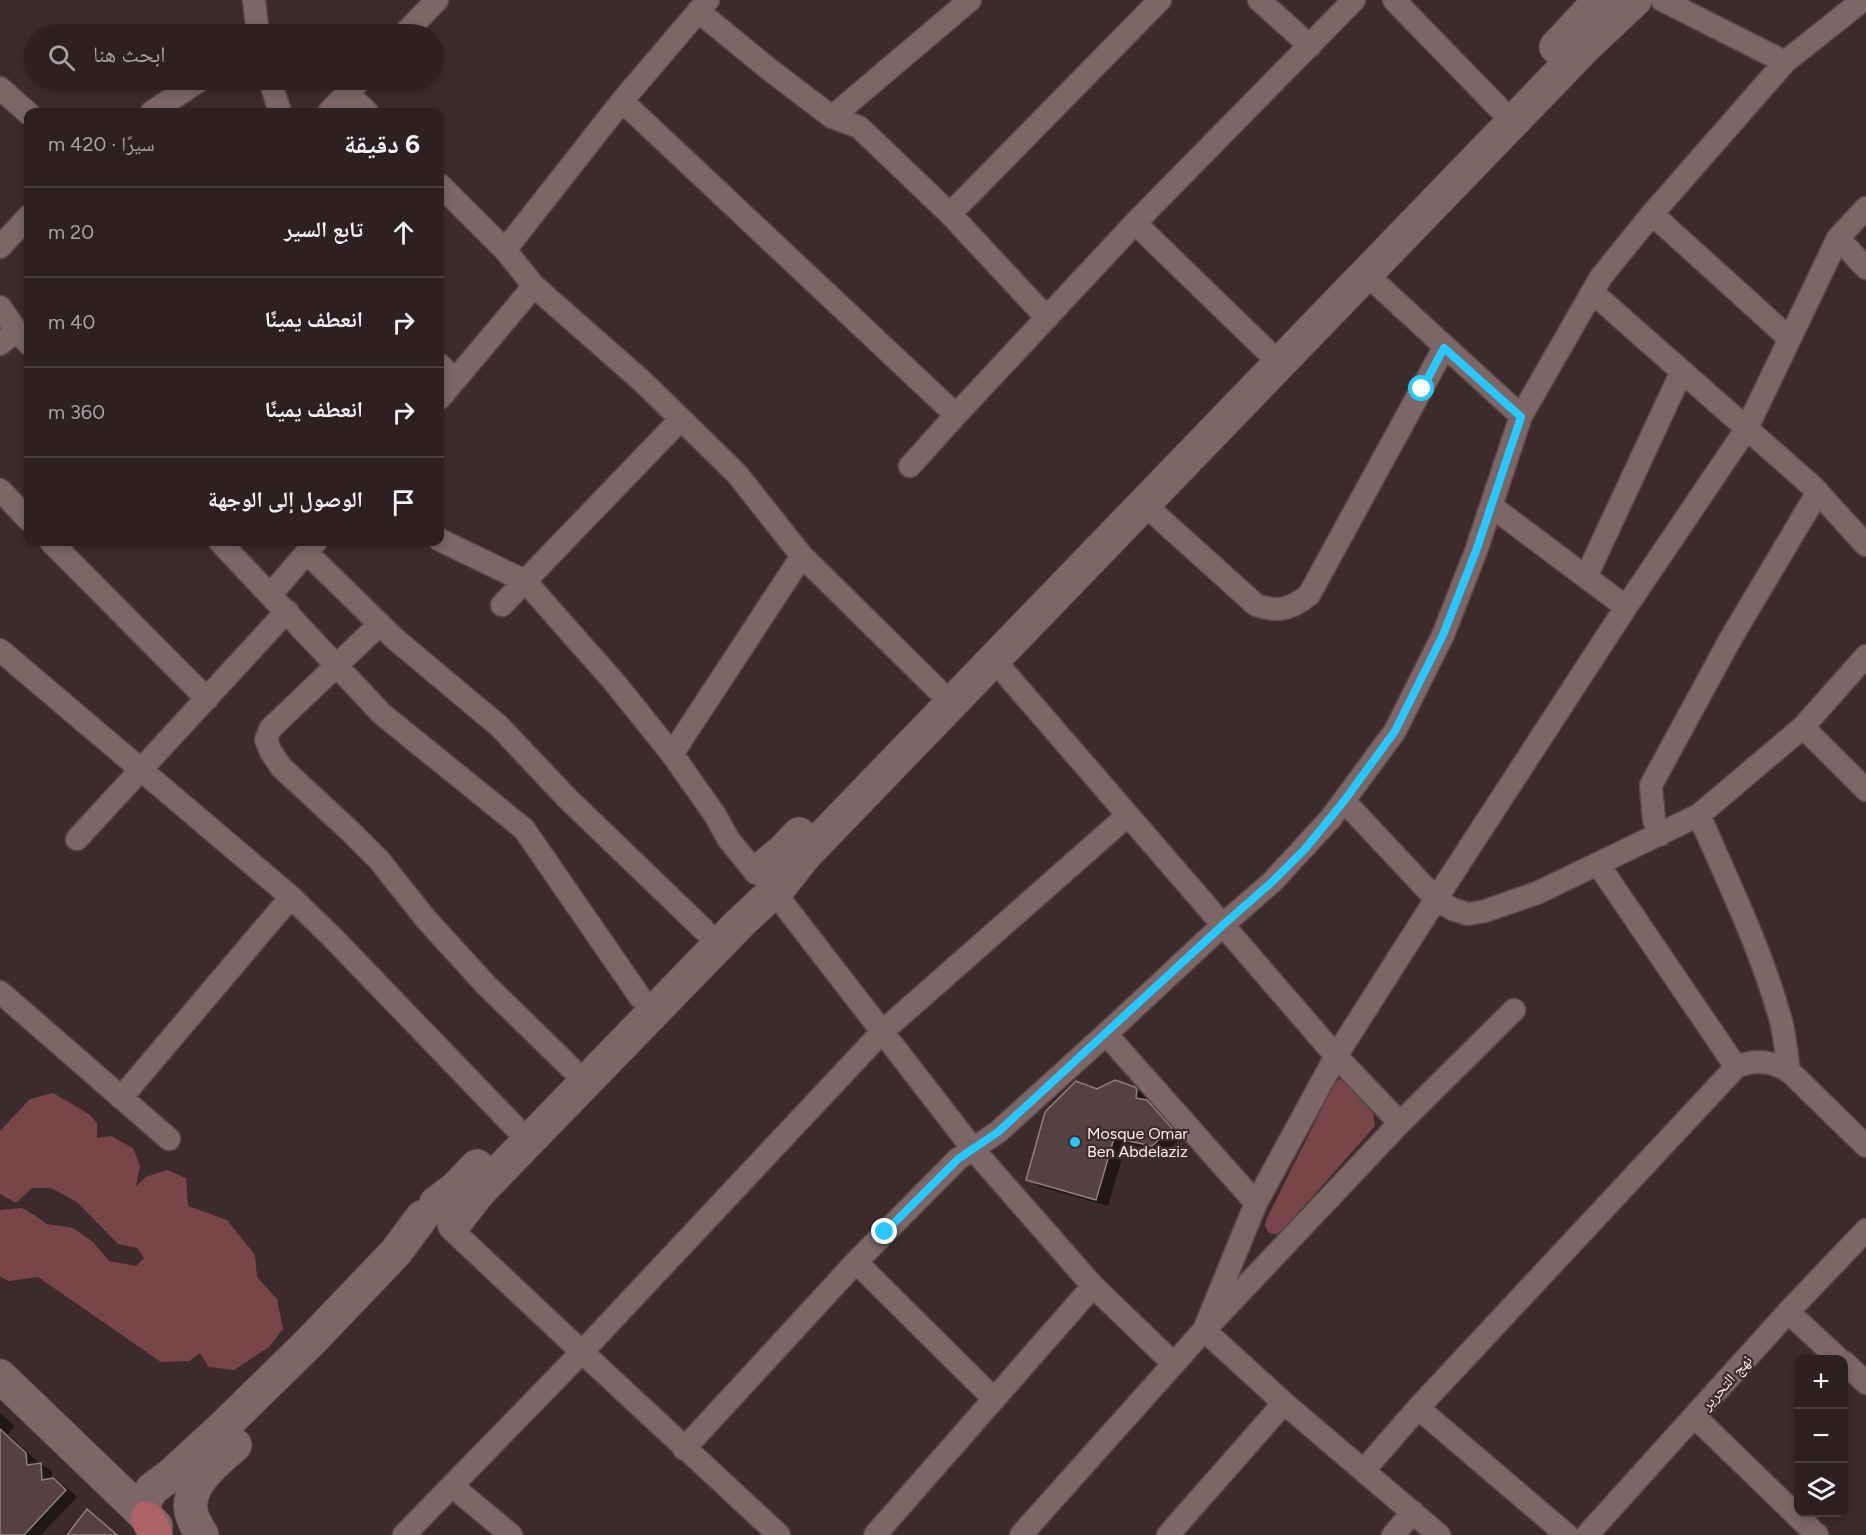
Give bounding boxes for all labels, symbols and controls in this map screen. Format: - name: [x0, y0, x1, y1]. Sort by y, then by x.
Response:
- search box: [24, 24, 444, 90]
- icon: search: [45, 41, 78, 74]
- text: ابحث هنا: [93, 41, 166, 68]
- text: 6 دقيقة: [344, 128, 420, 160]
- text: سيرًا · 420 m: [48, 132, 155, 156]
- text: تابع السير: [284, 216, 363, 243]
- icon: ahead: [387, 216, 420, 249]
- text: 20 m: [48, 220, 94, 244]
- text: انعطف يمينًا: [264, 306, 363, 333]
- icon: right: [387, 306, 420, 339]
- text: 40 m: [48, 310, 95, 334]
- route start: [1408, 375, 1434, 401]
- text: انعطف يمينًا: [264, 396, 363, 423]
- icon: right: [387, 396, 420, 429]
- text: 360 m: [48, 400, 105, 424]
- text: الوصول إلى الوجهة: [208, 486, 363, 513]
- icon: arrive: [387, 486, 420, 519]
- place label: Mosque Omar Ben Abdelaziz: [1087, 1124, 1188, 1161]
- marker: Mosque Omar Ben Abdelaziz: [1068, 1135, 1082, 1149]
- route end: [871, 1218, 897, 1244]
- street label: نهج التحرير: [1696, 1351, 1757, 1415]
- map controls: [1794, 1355, 1848, 1517]
- button: +: [1794, 1355, 1848, 1409]
- button: −: [1794, 1409, 1848, 1463]
- button: layers: [1794, 1463, 1848, 1517]

